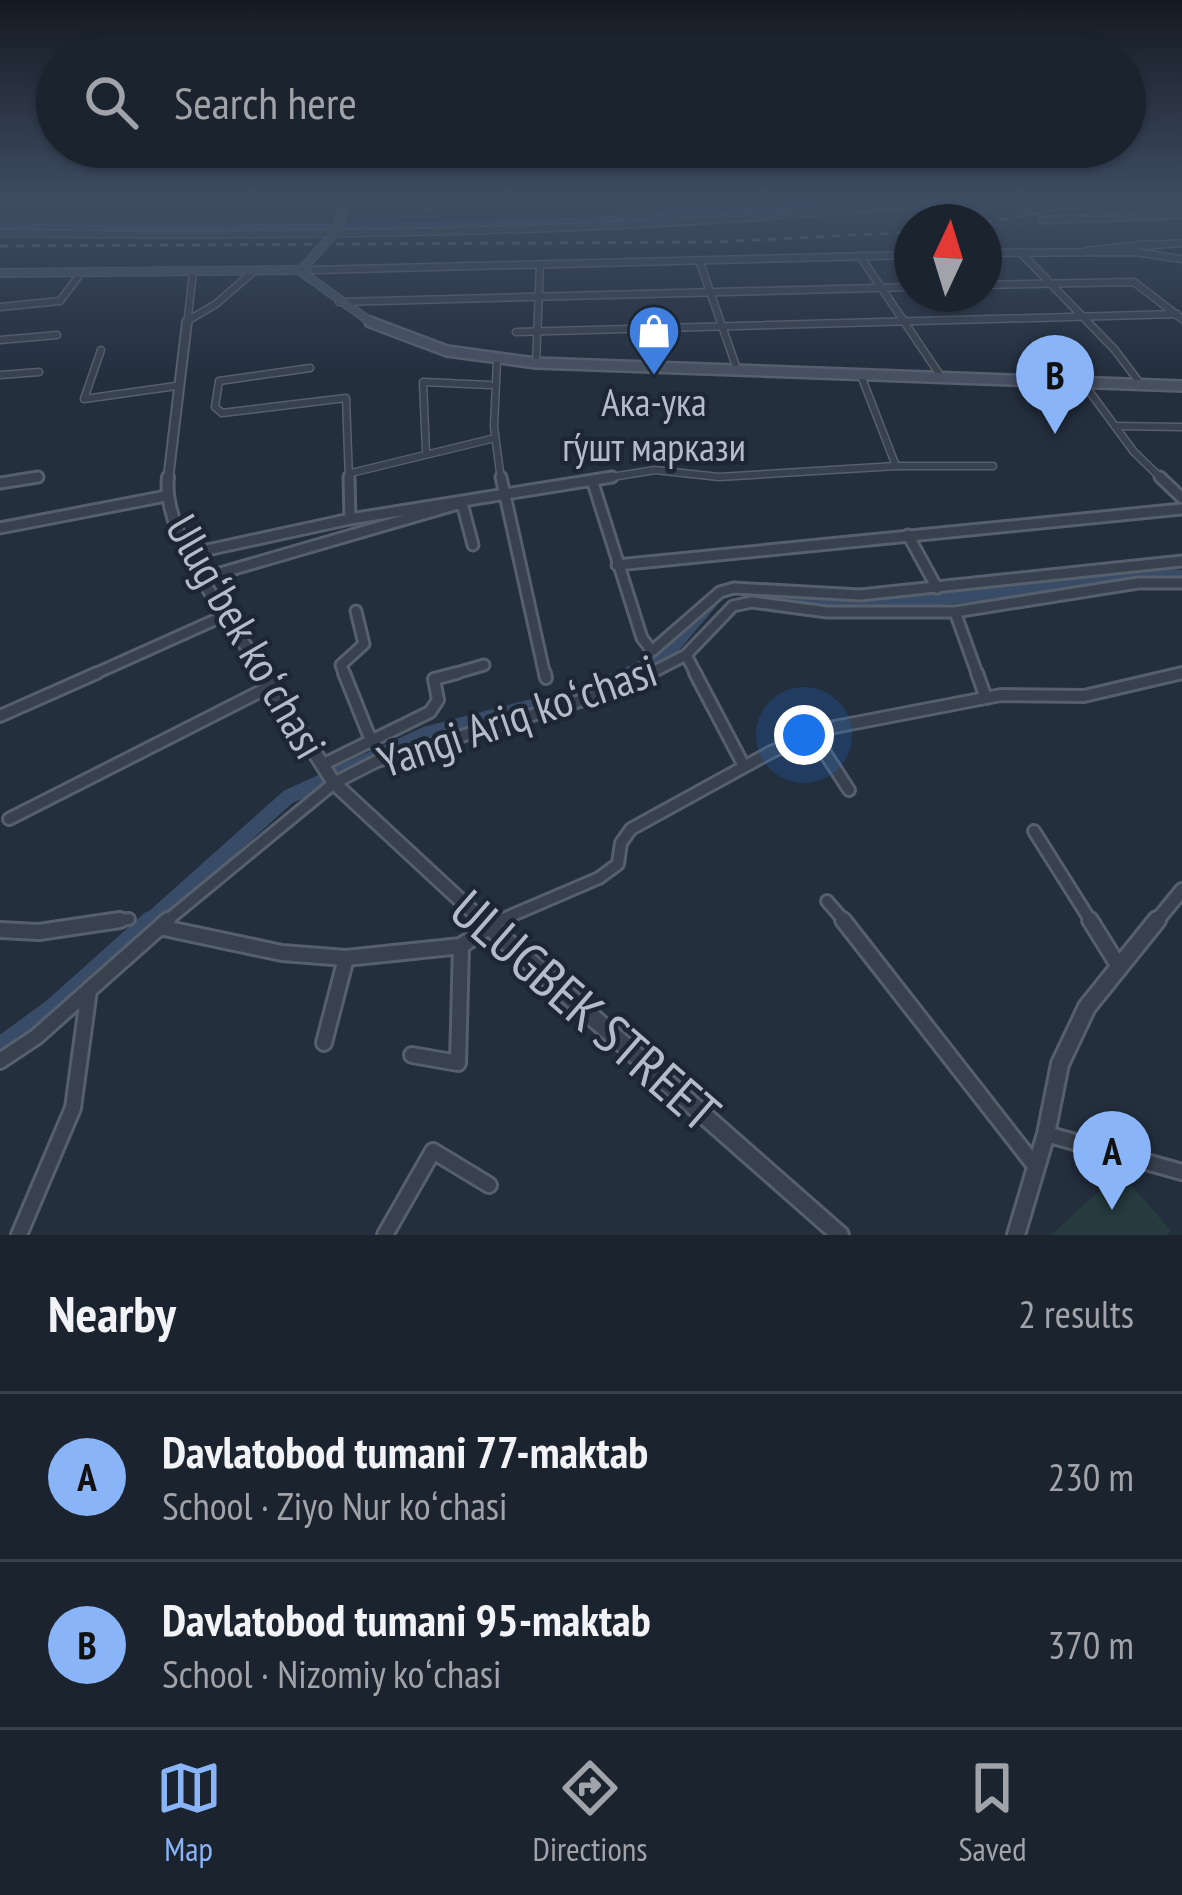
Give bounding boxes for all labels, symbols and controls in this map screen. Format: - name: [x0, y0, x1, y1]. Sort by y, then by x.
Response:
- search box: [36, 36, 1146, 168]
- icon: search: [78, 69, 144, 135]
- text: Search here: [174, 73, 357, 131]
- north arrow: [894, 204, 1002, 312]
- shop icon: Ака-ука гу́шт маркази: [626, 303, 682, 377]
- pin: B: [1016, 335, 1094, 434]
- place label: Ака-ука гу́шт маркази: [562, 376, 746, 472]
- street label: Ulugʻbek koʻchasi: [154, 504, 340, 768]
- street label: Yangi Ariq koʻchasi: [370, 640, 664, 790]
- your location: [774, 705, 834, 765]
- street label: ULUGBEK STREET: [437, 874, 735, 1146]
- pin: A: [1073, 1111, 1151, 1210]
- text: Nearby: [48, 1280, 176, 1346]
- text: 2 results: [1018, 1288, 1134, 1339]
- text: Davlatobod tumani 77-maktab: [162, 1422, 648, 1480]
- text: A: [77, 1451, 97, 1502]
- text: 230 m: [1048, 1451, 1134, 1502]
- text: School · Ziyo Nur koʻchasi: [162, 1480, 508, 1531]
- text: Davlatobod tumani 95-maktab: [162, 1590, 651, 1648]
- text: B: [77, 1619, 97, 1670]
- text: 370 m: [1048, 1619, 1134, 1670]
- text: School · Nizomiy koʻchasi: [162, 1648, 501, 1699]
- tab: Map: [156, 1755, 222, 1870]
- tab: Directions: [533, 1755, 647, 1870]
- tab: Saved: [958, 1755, 1026, 1870]

